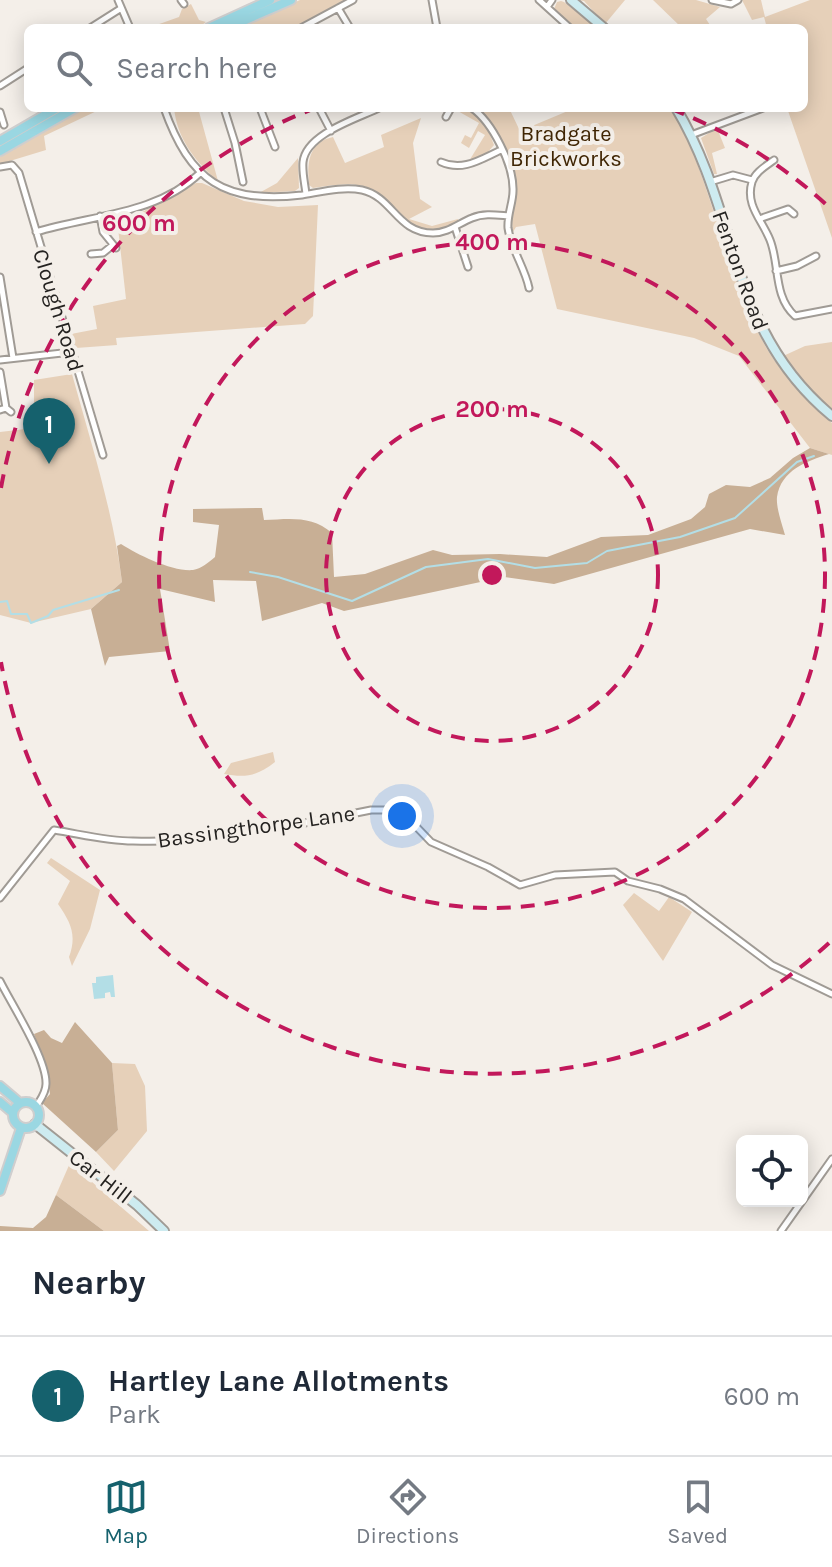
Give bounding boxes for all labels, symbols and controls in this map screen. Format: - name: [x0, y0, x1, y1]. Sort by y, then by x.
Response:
- search box: [24, 24, 808, 112]
- icon: search: [52, 46, 96, 90]
- text: Search here: [116, 50, 277, 86]
- park label: Bradgate Brickworks: [510, 121, 622, 172]
- street label: Fenton Road: [706, 207, 774, 333]
- text: 600 m: [102, 209, 176, 237]
- text: 400 m: [455, 228, 529, 256]
- street label: Clough Road: [27, 246, 89, 375]
- text: 200 m: [455, 395, 529, 423]
- pin: 1: [23, 398, 75, 464]
- centre of rings: [478, 561, 506, 589]
- your location: [382, 796, 422, 836]
- street label: Bassingthorpe Lane: [156, 800, 357, 854]
- map controls: [736, 1135, 808, 1207]
- button: locate: [736, 1135, 808, 1207]
- street label: Car Hill: [64, 1144, 137, 1209]
- text: Nearby: [32, 1263, 146, 1303]
- text: Hartley Lane Allotments: [108, 1363, 449, 1399]
- text: 1: [53, 1381, 63, 1412]
- text: 600 m: [724, 1381, 800, 1412]
- text: Park: [108, 1399, 161, 1430]
- tab: Map: [104, 1475, 148, 1549]
- tab: Directions: [356, 1475, 459, 1549]
- tab: Saved: [667, 1475, 728, 1549]

